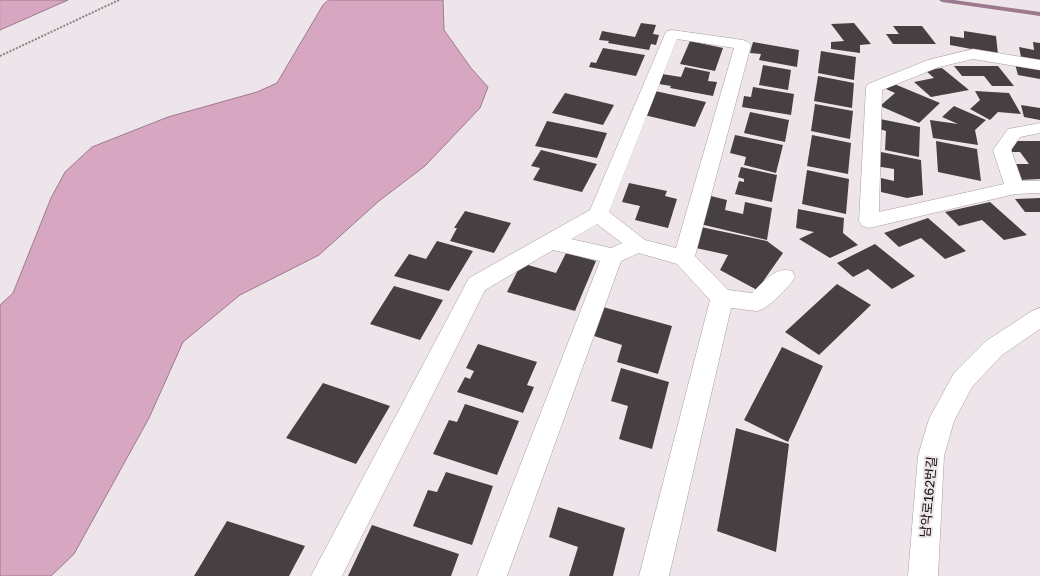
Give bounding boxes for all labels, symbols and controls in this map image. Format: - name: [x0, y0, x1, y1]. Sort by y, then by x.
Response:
- street label: 남악로162번길: [918, 456, 940, 538]

